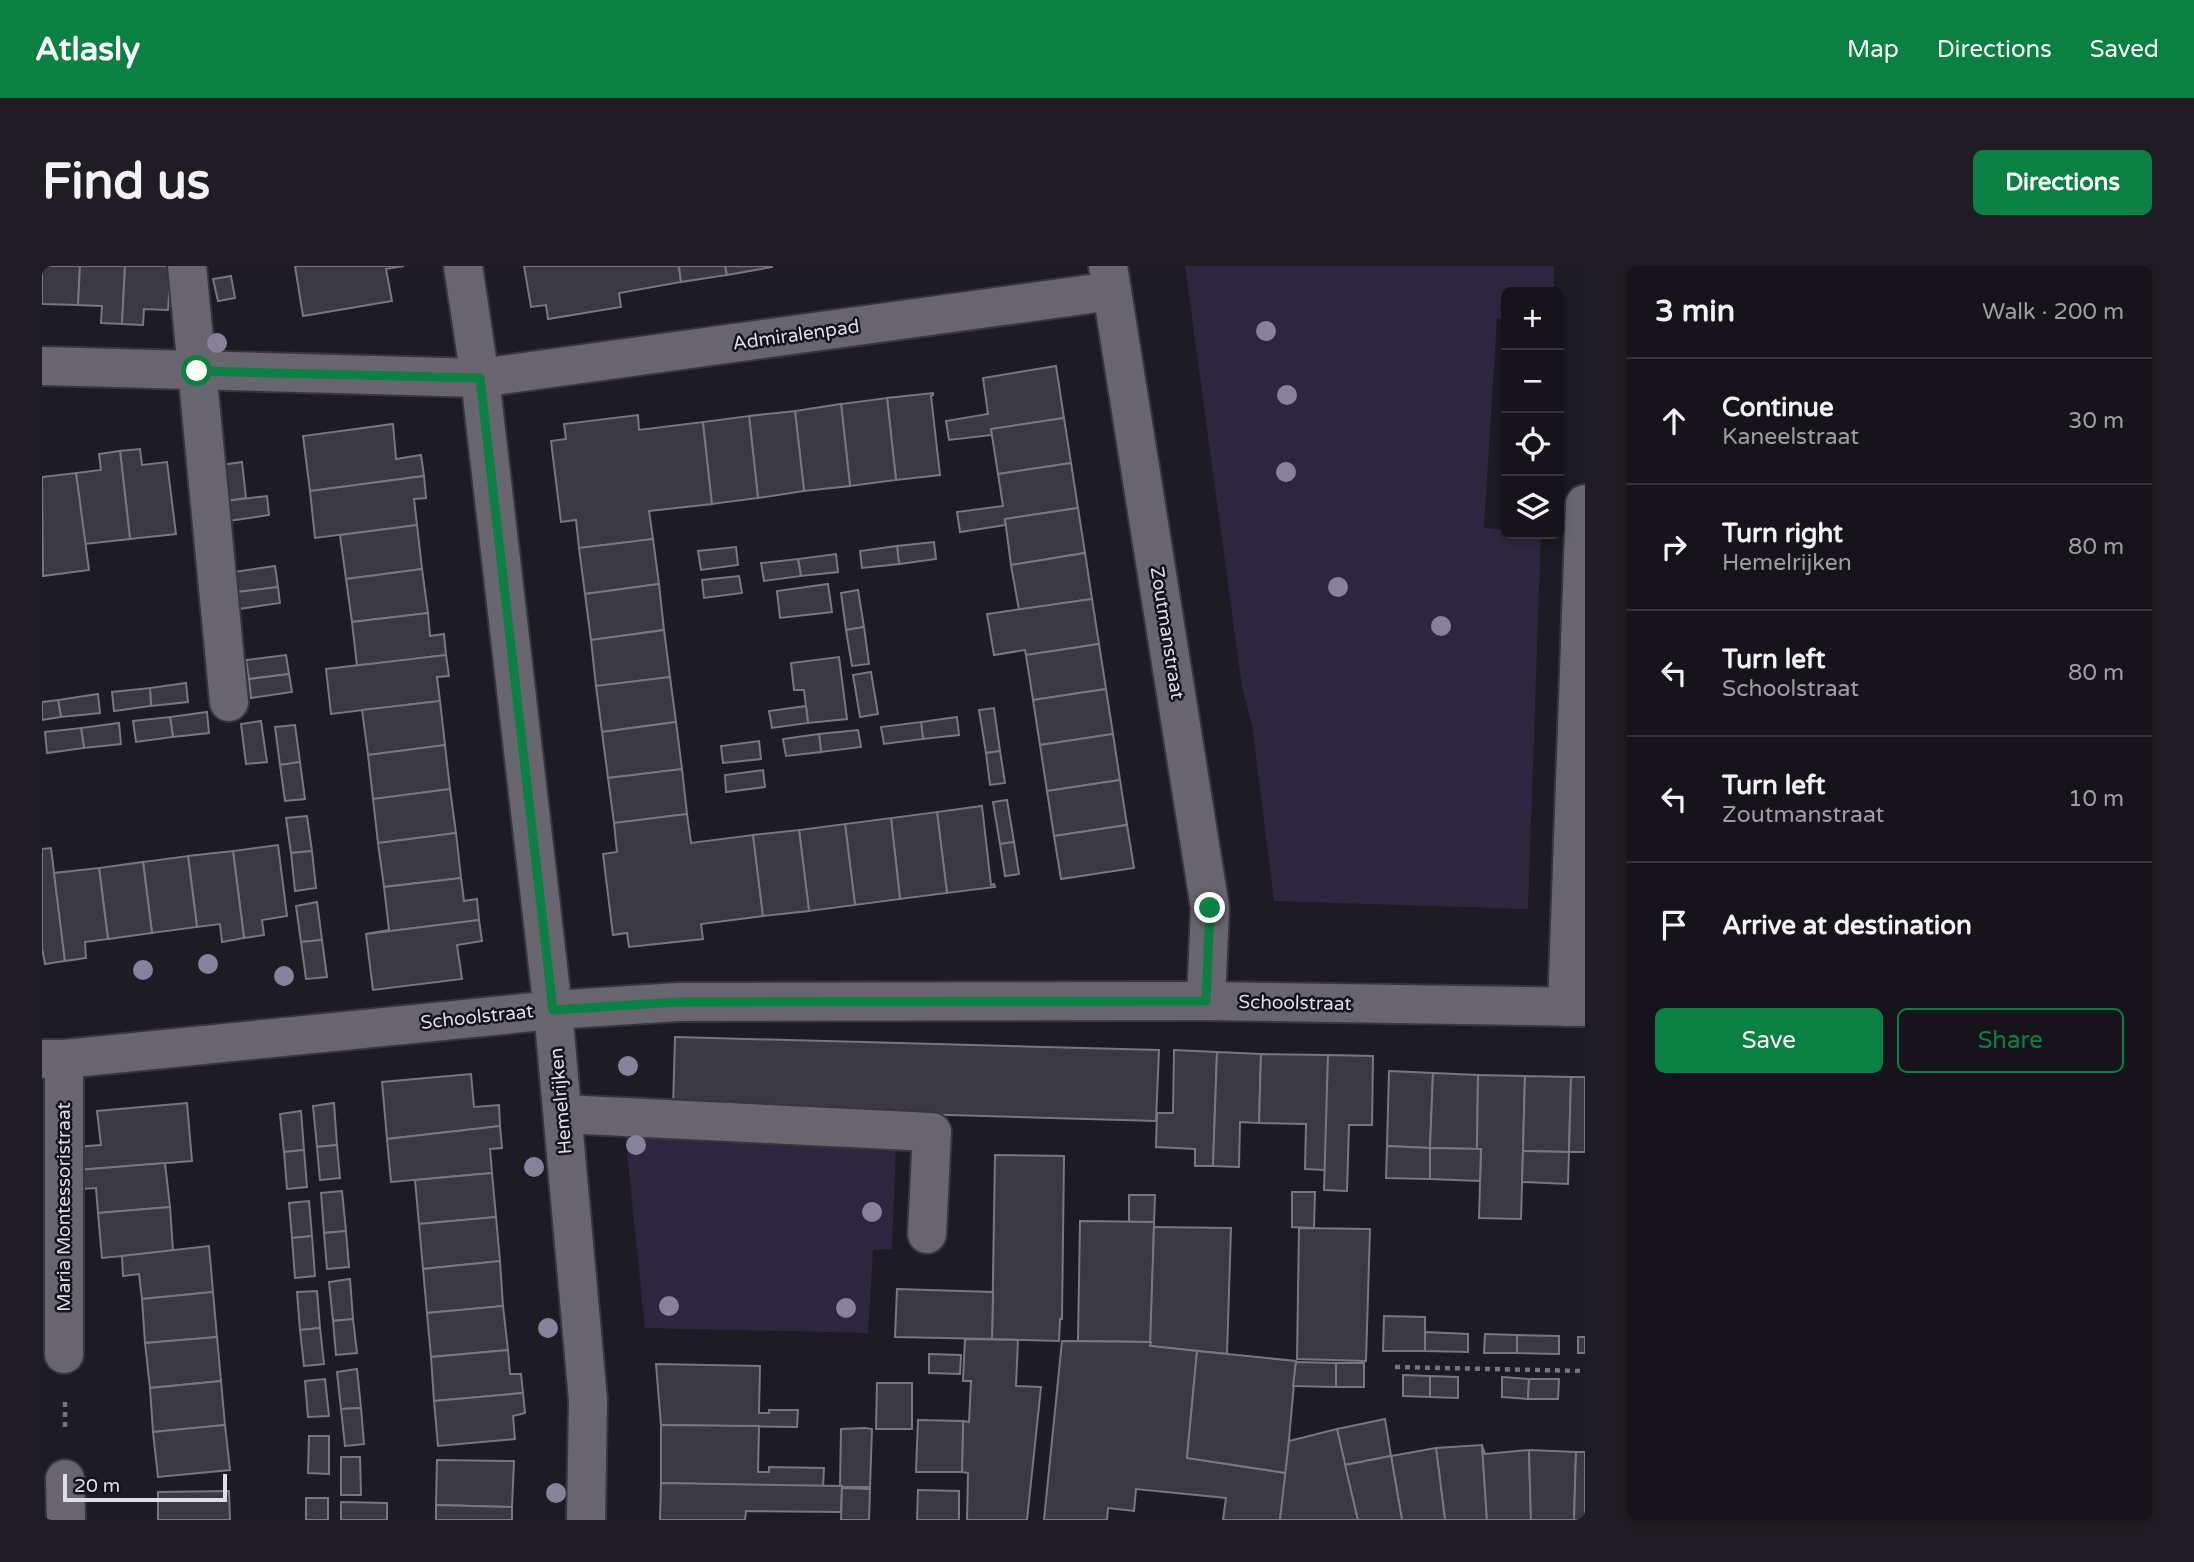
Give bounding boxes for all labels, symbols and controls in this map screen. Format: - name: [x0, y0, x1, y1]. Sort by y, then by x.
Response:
- text: Atlasly: [35, 30, 140, 69]
- text: Map: [1847, 35, 1899, 64]
- text: Directions: [1937, 35, 2052, 64]
- text: Saved: [2090, 35, 2159, 64]
- button: Directions: [1973, 150, 2152, 215]
- text: Find us: [42, 153, 210, 212]
- map controls: [1501, 287, 1564, 539]
- button: +: [1501, 287, 1564, 350]
- text: 3 min: [1655, 293, 1735, 330]
- text: Walk · 200 m: [1982, 298, 2124, 326]
- street label: Admiralenpad: [731, 315, 861, 355]
- button: −: [1501, 350, 1564, 413]
- route start: [181, 355, 212, 386]
- text: Continue: [1722, 392, 1834, 423]
- icon: ahead: [1655, 402, 1693, 440]
- text: 30 m: [2068, 407, 2124, 435]
- button: locate: [1501, 413, 1564, 476]
- text: Kaneelstraat: [1722, 423, 1859, 451]
- button: layers: [1501, 476, 1564, 539]
- text: Turn right: [1722, 518, 1843, 549]
- icon: right: [1655, 528, 1693, 566]
- text: 80 m: [2068, 533, 2124, 561]
- text: Hemelrijken: [1722, 549, 1852, 577]
- street label: Zoutmanstraat: [1146, 565, 1188, 701]
- text: Turn left: [1722, 644, 1825, 675]
- icon: left: [1655, 654, 1693, 692]
- text: 80 m: [2068, 659, 2124, 687]
- text: Schoolstraat: [1722, 675, 1859, 703]
- text: Turn left: [1722, 770, 1825, 801]
- icon: left: [1655, 780, 1693, 818]
- text: 10 m: [2068, 785, 2124, 813]
- text: Zoutmanstraat: [1722, 801, 1884, 829]
- route end: [1194, 892, 1225, 923]
- icon: arrive: [1655, 906, 1693, 944]
- text: Arrive at destination: [1722, 910, 1972, 941]
- street label: Schoolstraat: [1238, 991, 1352, 1015]
- street label: Schoolstraat: [420, 1000, 534, 1034]
- button: Save: [1655, 1008, 1883, 1073]
- button: Share: [1897, 1008, 2124, 1073]
- street label: Hemelrijken: [545, 1047, 577, 1155]
- street label: Maria Montessoristraat: [53, 1102, 75, 1312]
- scale bar: [63, 1471, 228, 1503]
- text: 20 m: [74, 1475, 120, 1497]

